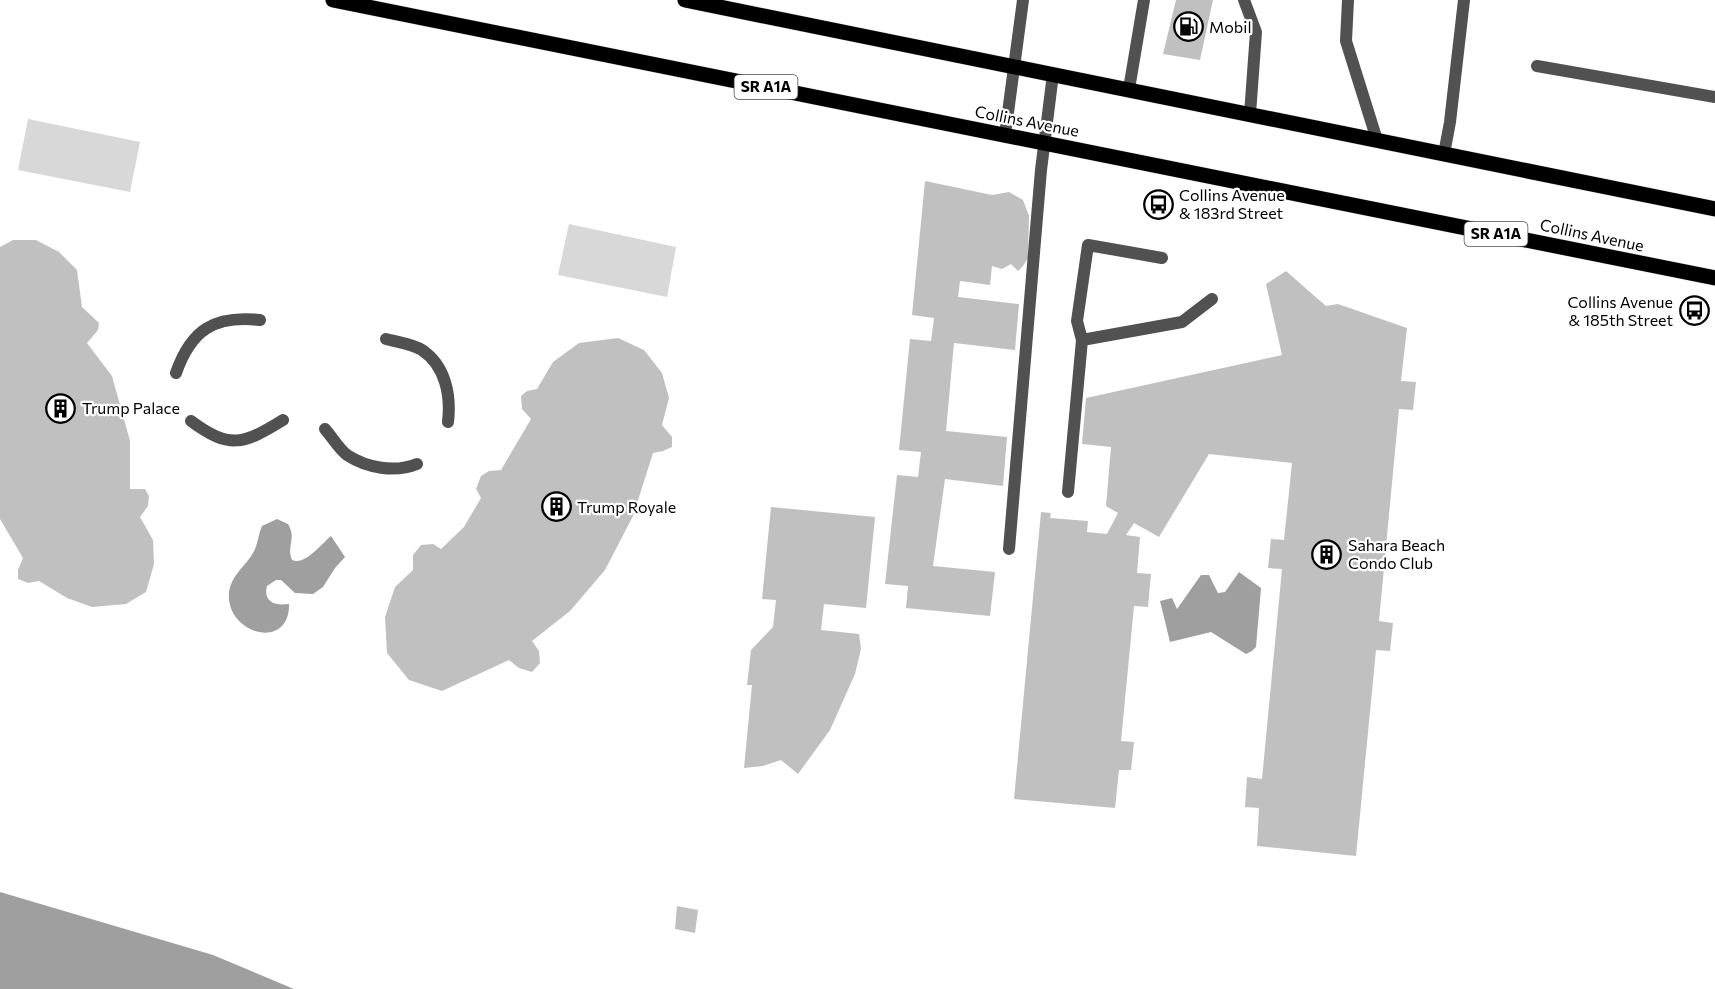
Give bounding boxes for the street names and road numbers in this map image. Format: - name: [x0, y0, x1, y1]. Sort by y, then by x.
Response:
- road number: SR A1A: [734, 75, 798, 99]
- street label: Collins Avenue: [973, 101, 1081, 140]
- street label: Collins Avenue: [1538, 214, 1646, 255]
- road number: SR A1A: [1464, 222, 1528, 246]

